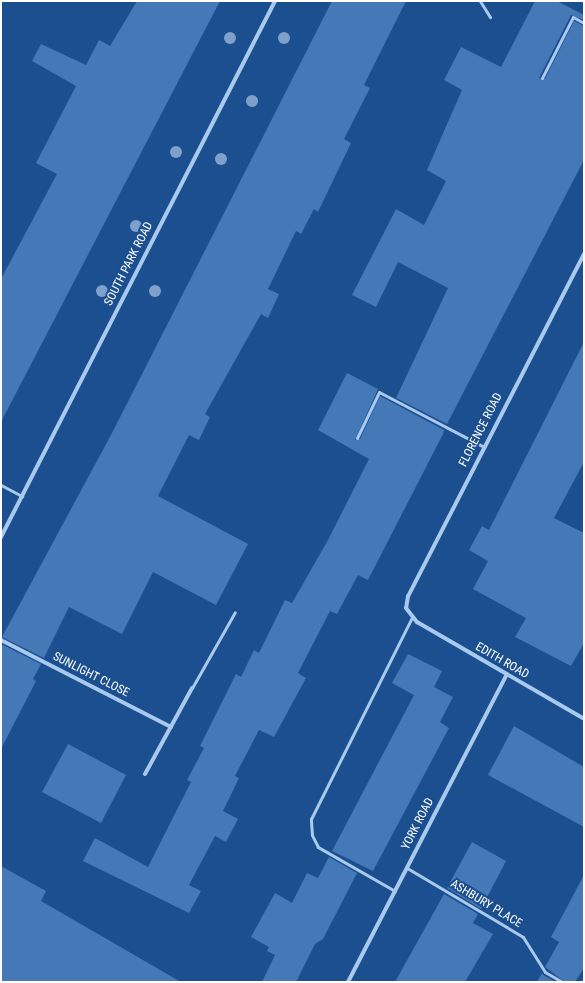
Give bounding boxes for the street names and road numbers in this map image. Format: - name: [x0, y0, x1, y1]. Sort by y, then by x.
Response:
- street label: SOUTH PARK ROAD: [102, 220, 156, 308]
- street label: FLORENCE ROAD: [456, 391, 506, 469]
- street label: EDITH ROAD: [473, 640, 531, 682]
- street label: SUNLIGHT CLOSE: [50, 650, 132, 700]
- street label: YORK ROAD: [399, 796, 437, 852]
- street label: ASHBURY PLACE: [448, 877, 524, 931]

